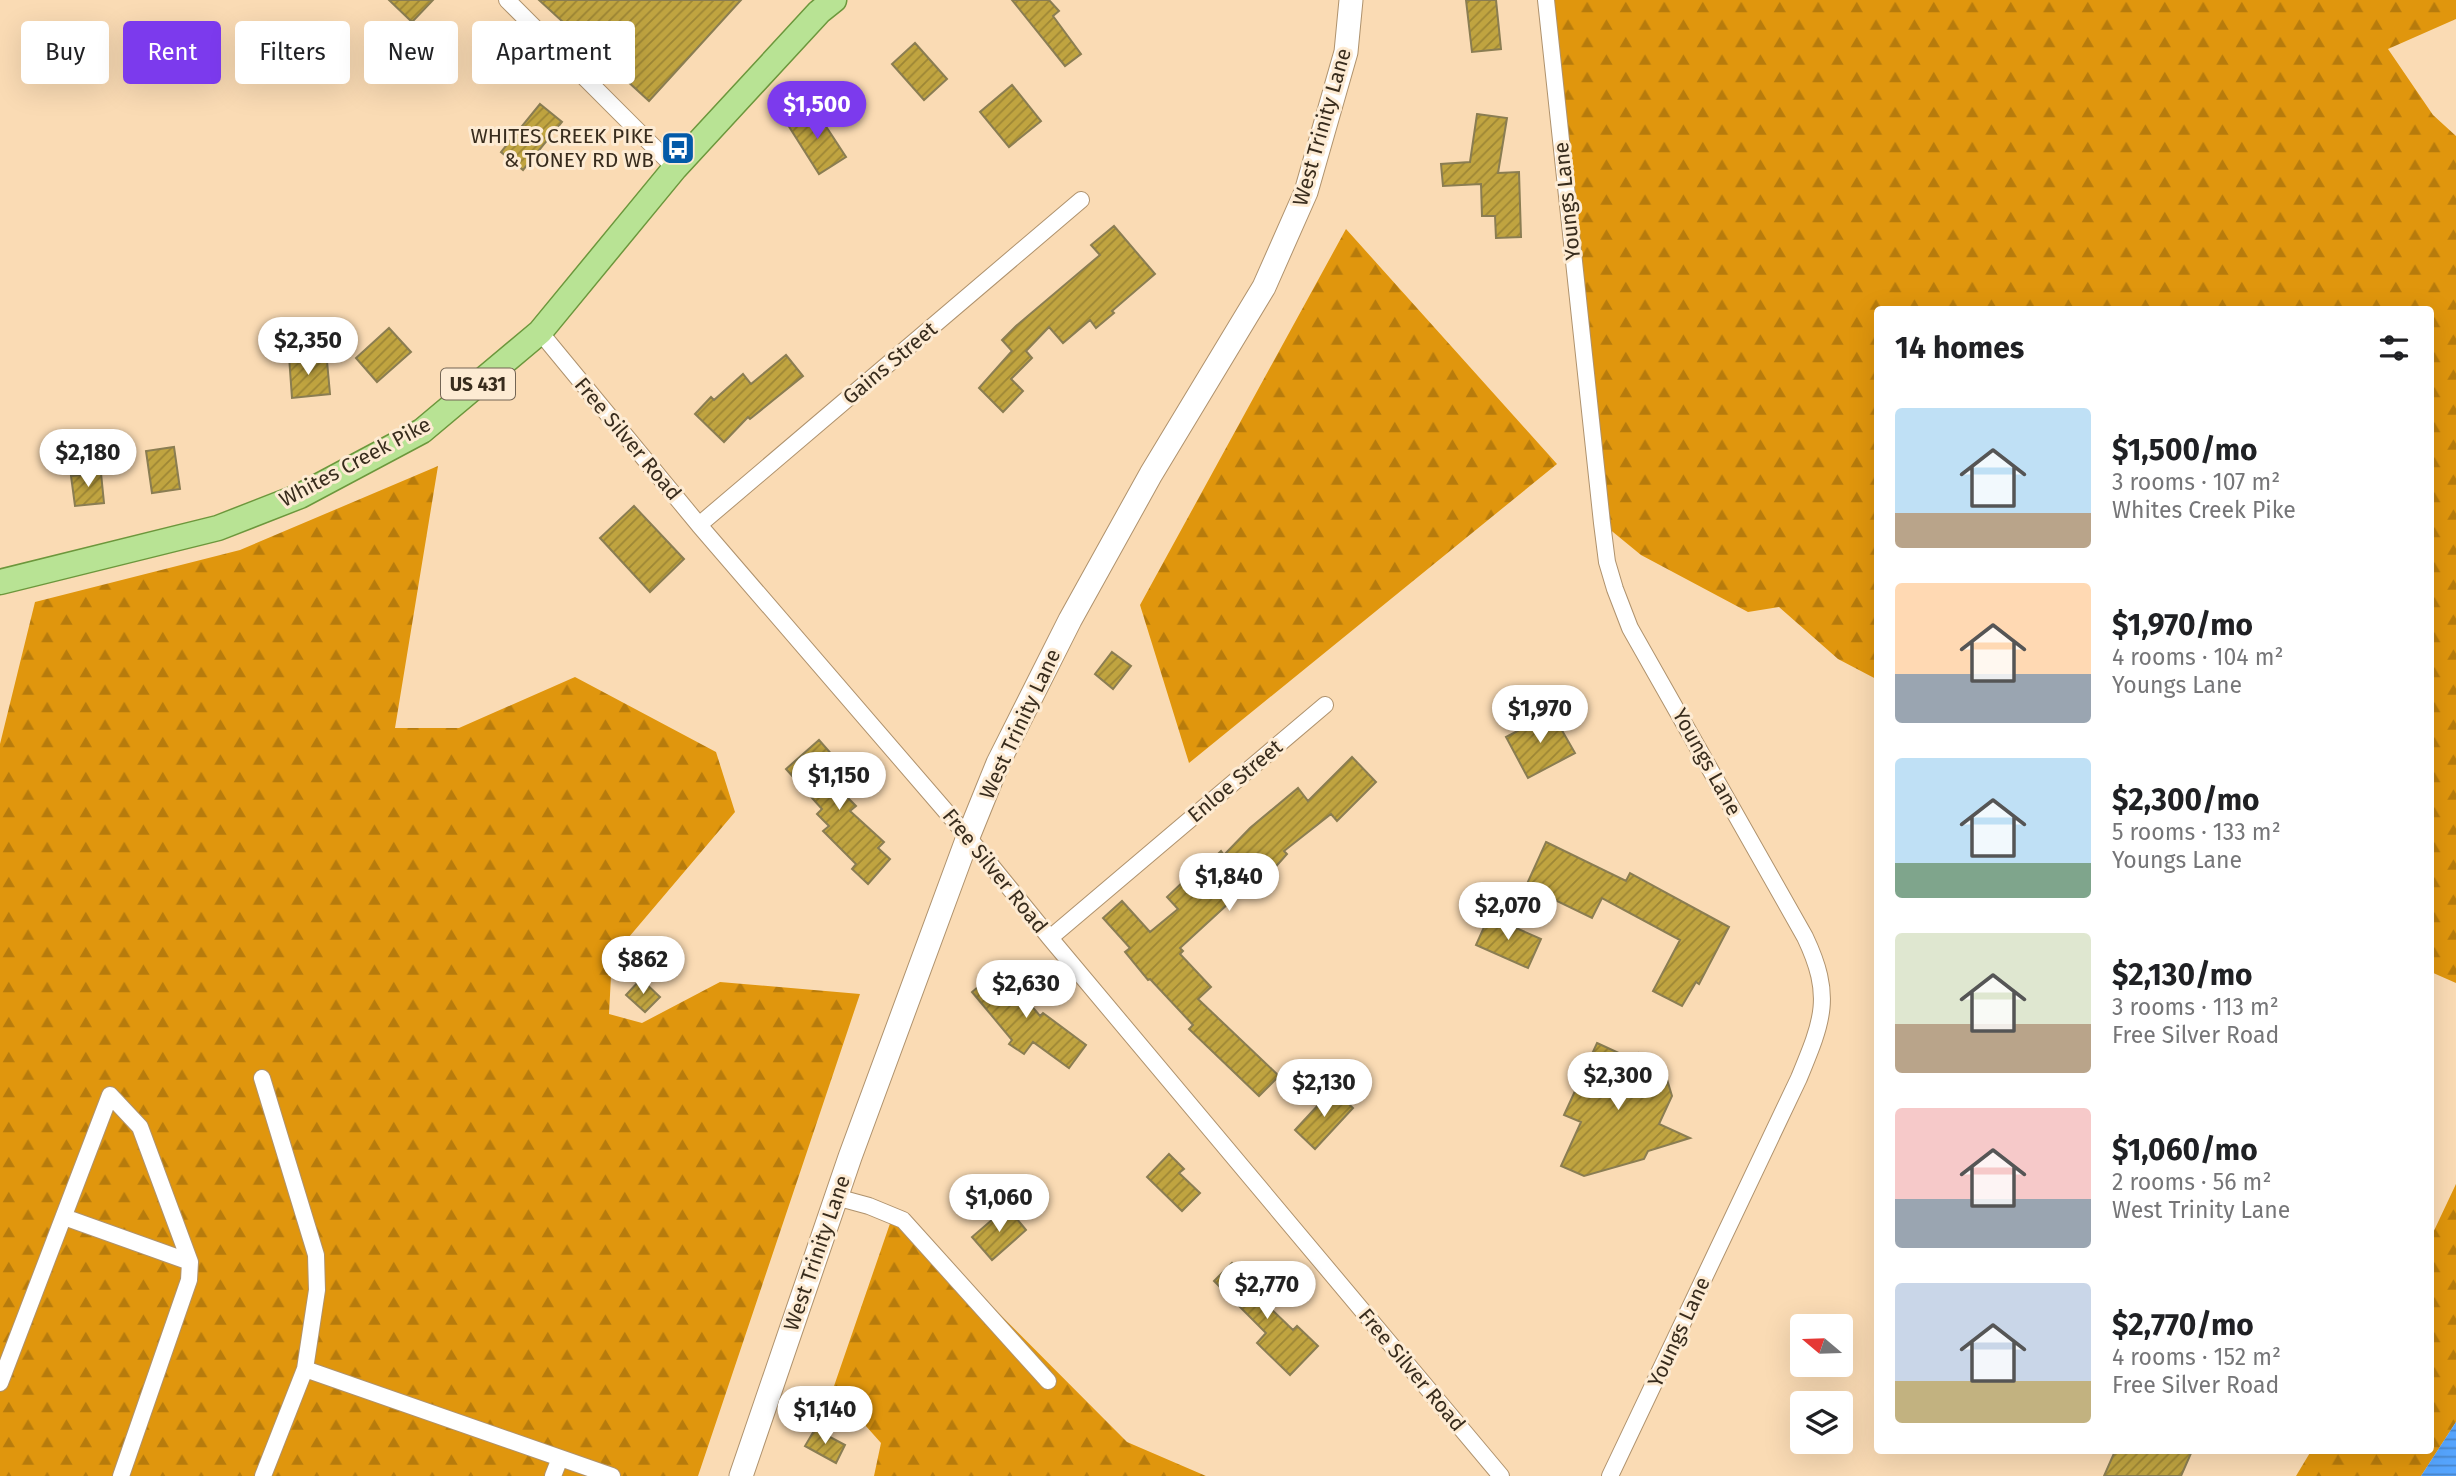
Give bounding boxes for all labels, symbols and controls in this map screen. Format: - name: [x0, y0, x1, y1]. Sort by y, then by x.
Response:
- chip: Buy: [21, 21, 109, 84]
- chip: Rent: [123, 21, 221, 84]
- chip: Filters: [235, 21, 350, 84]
- chip: New: [364, 21, 458, 84]
- chip: Apartment: [472, 21, 635, 84]
- street label: West Trinity Lane: [1287, 45, 1357, 209]
- pin: $1,500: [760, 82, 874, 141]
- text: $1,500: [783, 90, 851, 118]
- place label: WHITES CREEK PIKE & TONEY RD WB: [470, 123, 654, 173]
- bus stop icon: WHITES CREEK PIKE & TONEY RD WB: [659, 129, 697, 167]
- street label: Youngs Lane: [1548, 141, 1586, 261]
- street label: Gains Street: [838, 316, 943, 410]
- pin: $2,350: [251, 318, 365, 377]
- text: $2,350: [274, 326, 342, 354]
- icon: filters: [2375, 329, 2413, 367]
- text: 14 homes: [1895, 330, 2024, 366]
- road number: US 431: [441, 368, 515, 400]
- street label: Free Silver Road: [569, 372, 687, 506]
- street label: Whites Creek Pike: [275, 411, 435, 513]
- pin: $2,180: [31, 430, 145, 489]
- text: $1,500/mo: [2112, 432, 2258, 468]
- icon: home: [1951, 436, 2035, 520]
- text: $2,180: [56, 438, 121, 466]
- text: 3 rooms · 107 m²: [2112, 468, 2280, 496]
- text: Whites Creek Pike: [2112, 496, 2296, 524]
- text: $1,970/mo: [2112, 607, 2253, 643]
- icon: home: [1951, 611, 2035, 695]
- text: 4 rooms · 104 m²: [2112, 643, 2283, 671]
- street label: West Trinity Lane: [974, 645, 1066, 803]
- text: Youngs Lane: [2112, 671, 2242, 699]
- pin: $1,970: [1483, 686, 1597, 745]
- text: $1,970: [1508, 694, 1572, 722]
- street label: Youngs Lane: [1667, 704, 1747, 820]
- street label: Enloe Street: [1182, 734, 1288, 828]
- pin: $1,150: [782, 752, 896, 812]
- text: $1,150: [808, 761, 870, 789]
- text: $2,300/mo: [2112, 782, 2260, 818]
- icon: home: [1951, 786, 2035, 870]
- street label: Free Silver Road: [937, 804, 1053, 938]
- text: 5 rooms · 133 m²: [2112, 818, 2281, 846]
- text: Youngs Lane: [2112, 846, 2242, 874]
- pin: $1,840: [1172, 853, 1286, 913]
- text: $1,840: [1195, 862, 1263, 890]
- pin: $2,070: [1451, 883, 1565, 942]
- text: $2,070: [1475, 891, 1541, 919]
- pin: $862: [602, 936, 684, 996]
- text: $862: [618, 945, 668, 973]
- text: $2,130/mo: [2112, 957, 2253, 993]
- pin: $2,630: [969, 960, 1083, 1020]
- icon: home: [1951, 961, 2035, 1045]
- text: $2,630: [992, 969, 1060, 997]
- text: 3 rooms · 113 m²: [2112, 993, 2279, 1021]
- text: Free Silver Road: [2112, 1021, 2279, 1049]
- pin: $2,300: [1561, 1052, 1675, 1112]
- pin: $2,130: [1267, 1060, 1381, 1119]
- text: $2,300: [1583, 1061, 1653, 1089]
- text: $2,130: [1292, 1068, 1356, 1096]
- text: $1,060/mo: [2112, 1132, 2258, 1168]
- icon: home: [1951, 1136, 2035, 1220]
- text: 2 rooms · 56 m²: [2112, 1168, 2271, 1196]
- street label: West Trinity Lane: [778, 1172, 856, 1334]
- pin: $1,060: [942, 1174, 1056, 1234]
- text: $1,060: [965, 1183, 1033, 1211]
- text: West Trinity Lane: [2112, 1196, 2290, 1224]
- pin: $2,770: [1210, 1262, 1324, 1321]
- text: $2,770: [1235, 1270, 1299, 1298]
- street label: Youngs Lane: [1642, 1273, 1716, 1391]
- street label: Free Silver Road: [1353, 1303, 1471, 1437]
- text: $2,770/mo: [2112, 1307, 2254, 1343]
- icon: home: [1951, 1311, 2035, 1395]
- north arrow: [1790, 1314, 1853, 1377]
- map controls: [1790, 1314, 1853, 1454]
- text: 4 rooms · 152 m²: [2112, 1343, 2281, 1371]
- text: Free Silver Road: [2112, 1371, 2279, 1399]
- pin: $1,140: [768, 1386, 882, 1446]
- button: layers: [1790, 1391, 1853, 1454]
- text: $1,140: [794, 1395, 856, 1423]

